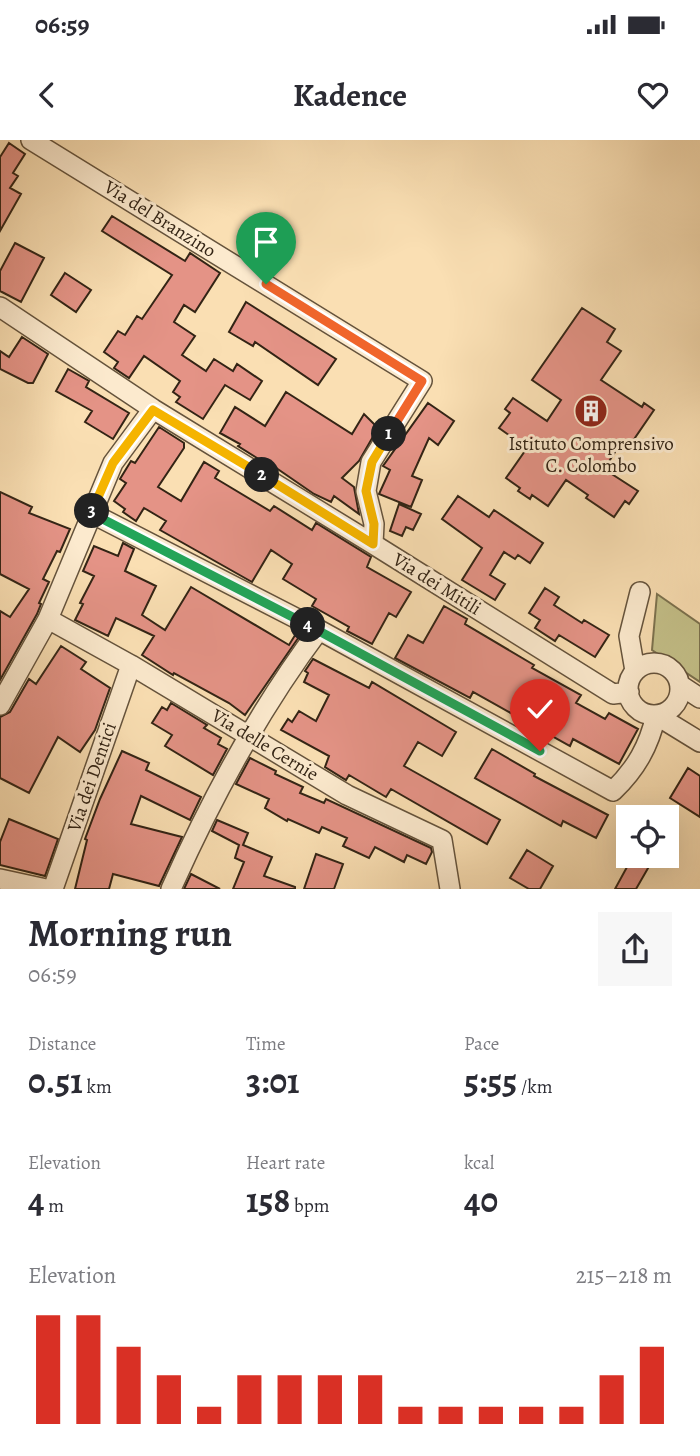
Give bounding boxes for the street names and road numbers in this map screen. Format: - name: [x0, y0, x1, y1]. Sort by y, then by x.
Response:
- street label: Via del Branzino: [98, 174, 221, 264]
- street label: Via dei Mitili: [387, 546, 486, 621]
- street label: Via delle Cernie: [206, 702, 323, 787]
- street label: Via dei Dentici: [61, 719, 123, 836]

